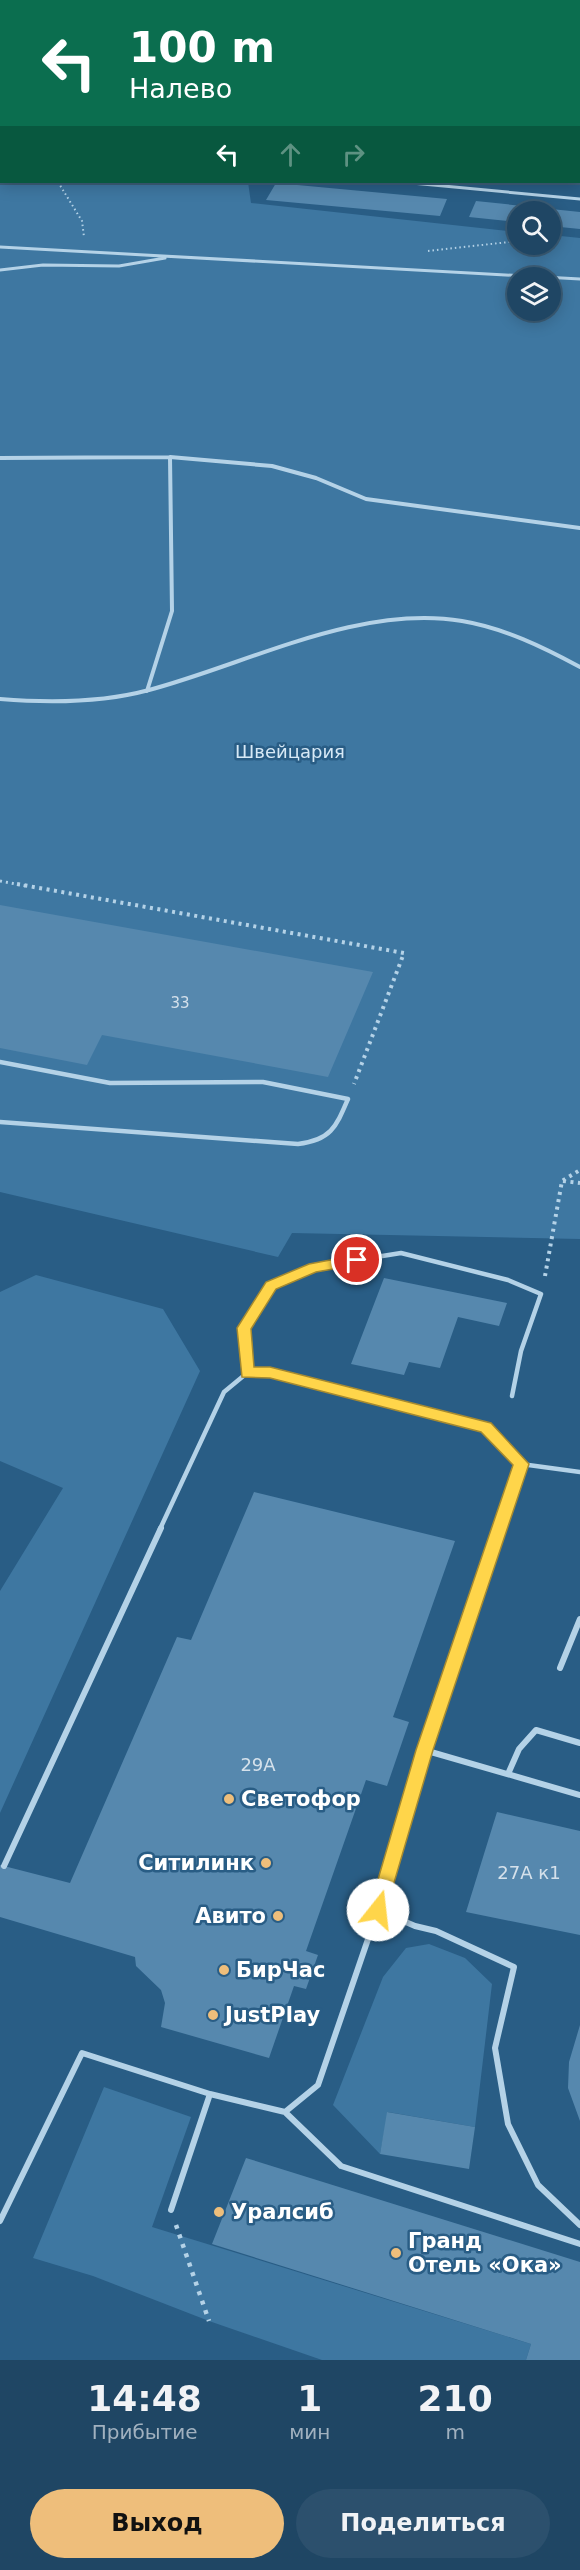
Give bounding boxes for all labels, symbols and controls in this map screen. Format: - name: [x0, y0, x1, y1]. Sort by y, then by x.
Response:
- text: 100 m: [129, 23, 275, 72]
- icon: left: [30, 24, 108, 102]
- text: Налево: [129, 73, 232, 104]
- icon: left: [211, 138, 244, 171]
- icon: ahead: [274, 138, 307, 171]
- icon: right: [337, 138, 370, 171]
- map controls: [507, 201, 561, 321]
- button: search: [507, 201, 561, 255]
- button: layers: [507, 267, 561, 321]
- park label: Швейцария: [235, 741, 345, 762]
- house number: 33: [170, 994, 190, 1012]
- pin: [331, 1234, 382, 1285]
- icon: arrive: [340, 1243, 373, 1276]
- house number: 29А: [240, 1754, 276, 1775]
- place label: Светофор: [241, 1787, 361, 1811]
- marker: Светофор: [222, 1792, 236, 1806]
- place label: Ситилинк: [138, 1851, 254, 1875]
- marker: Ситилинк: [259, 1856, 273, 1870]
- house number: 27А к1: [497, 1862, 561, 1883]
- position arrow: [346, 1878, 410, 1942]
- place label: Авито: [195, 1904, 266, 1928]
- marker: Авито: [271, 1909, 285, 1923]
- place label: БирЧас: [236, 1958, 325, 1982]
- marker: БирЧас: [217, 1963, 231, 1977]
- place label: JustPlay: [223, 2003, 320, 2027]
- marker: JustPlay: [206, 2008, 220, 2022]
- place label: Уралсиб: [231, 2200, 334, 2224]
- marker: Уралсиб: [212, 2205, 226, 2219]
- place label: Гранд Отель «Ока»: [408, 2229, 562, 2277]
- marker: Гранд Отель «Ока»: [389, 2246, 403, 2260]
- text: 14:48: [87, 2378, 202, 2419]
- text: 1: [297, 2378, 322, 2419]
- text: 210: [418, 2378, 493, 2419]
- text: Прибытие: [92, 2420, 197, 2444]
- text: мин: [289, 2420, 330, 2444]
- text: m: [445, 2420, 465, 2444]
- button: Выход: [30, 2489, 284, 2558]
- button: Поделиться: [296, 2489, 550, 2558]

